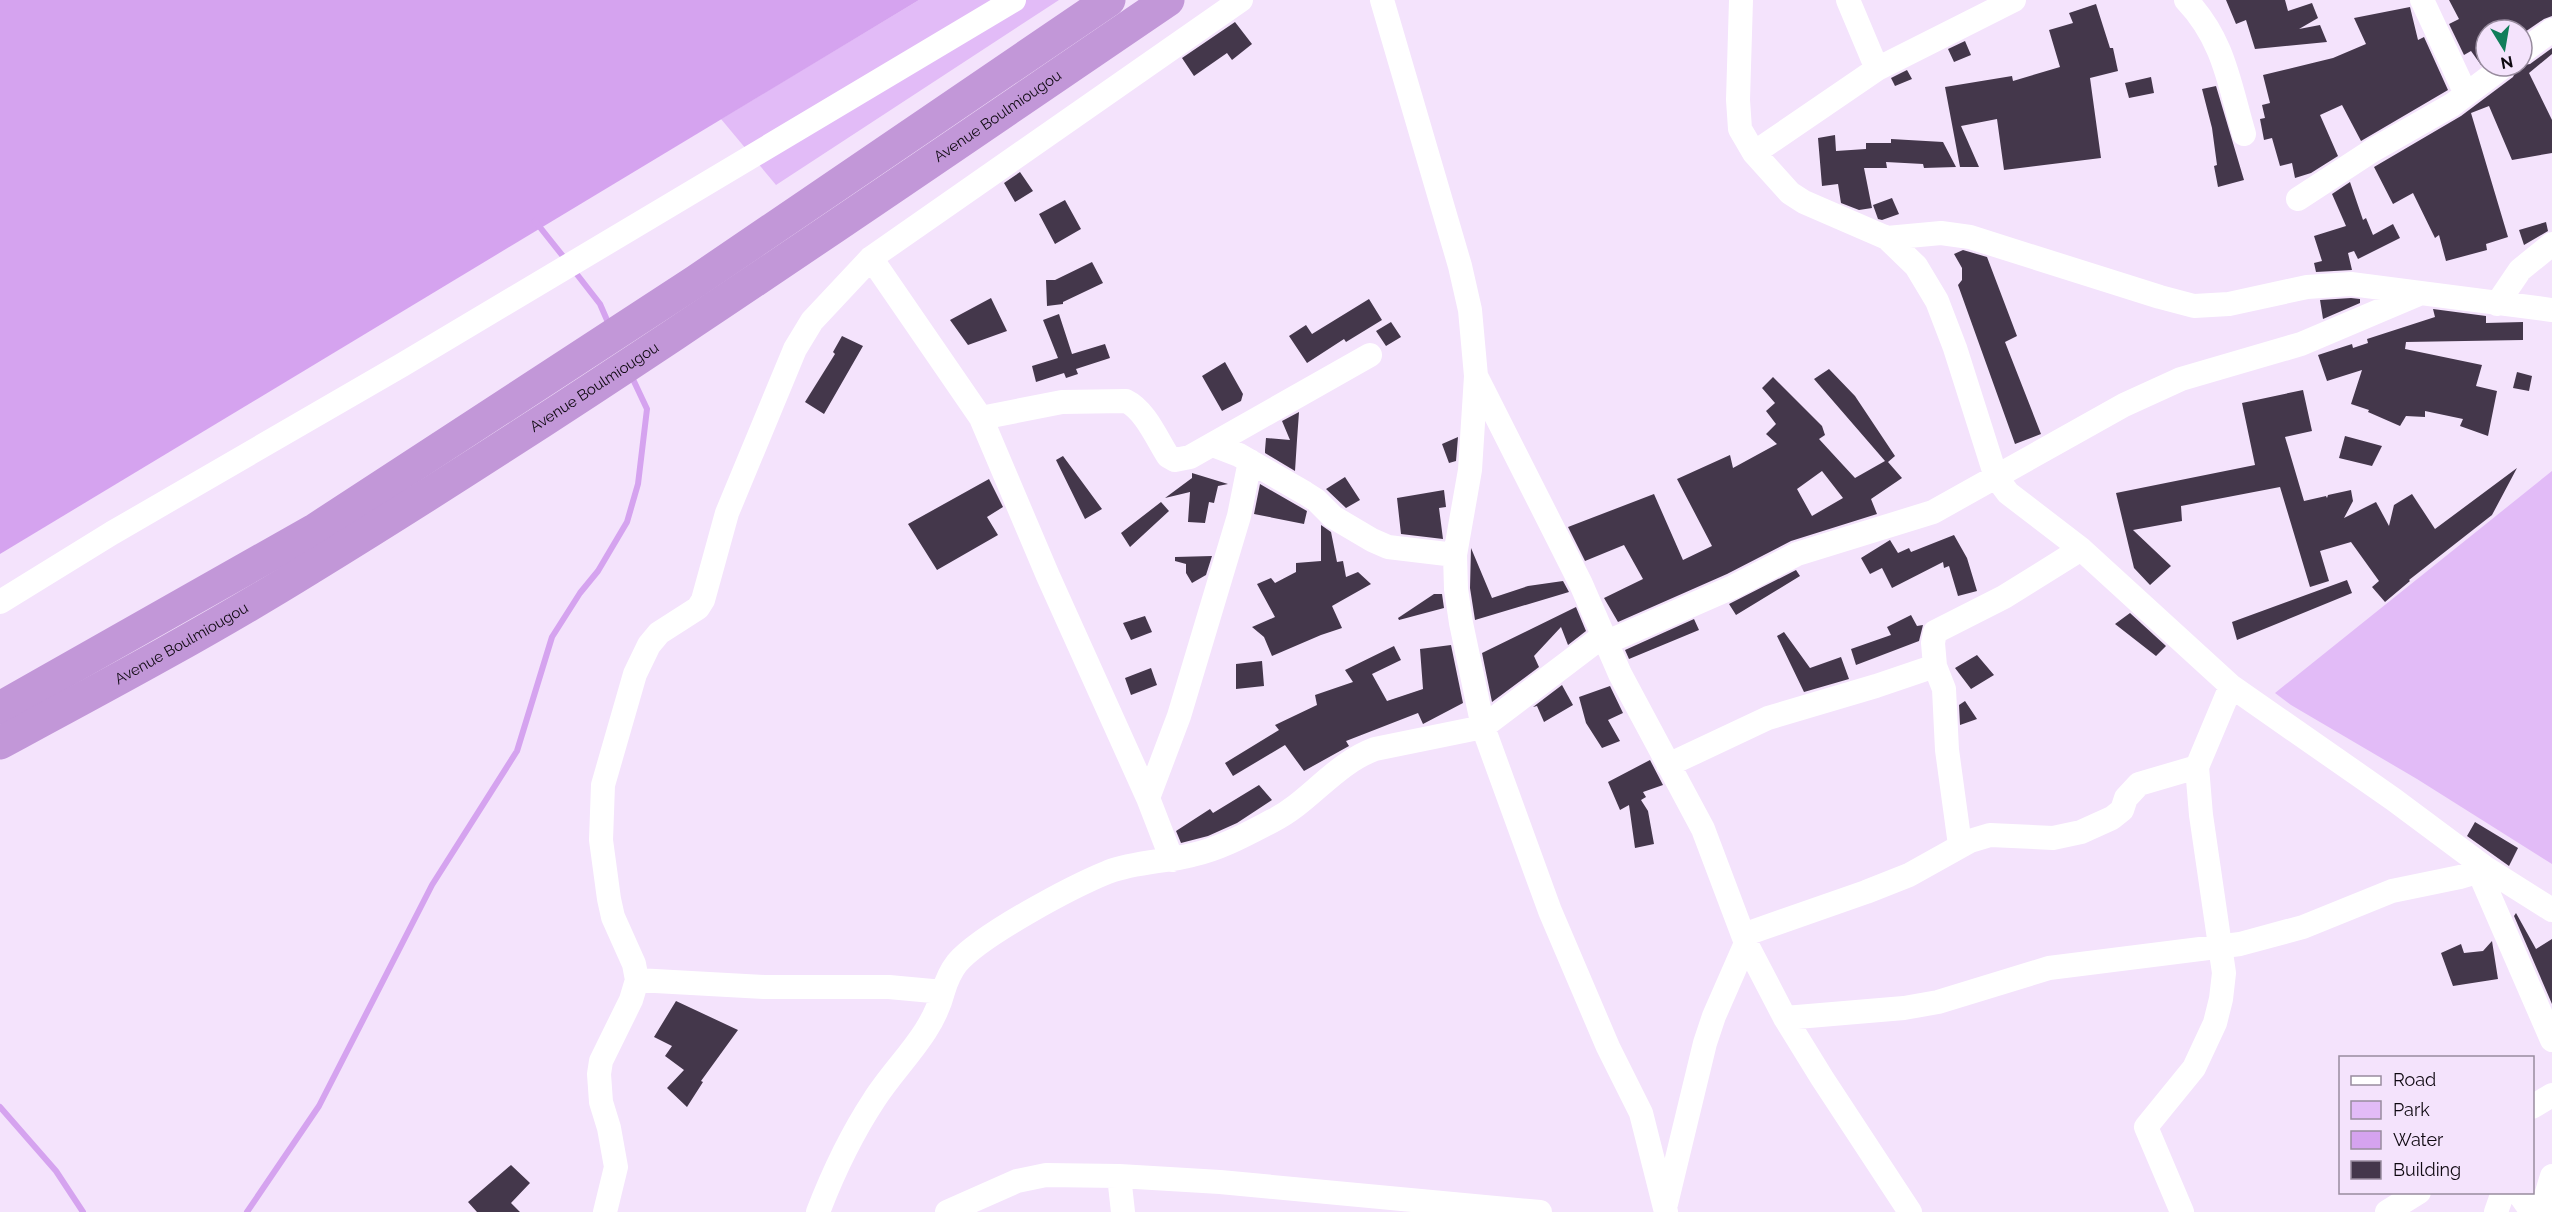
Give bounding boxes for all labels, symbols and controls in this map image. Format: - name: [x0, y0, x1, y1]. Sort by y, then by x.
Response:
- north arrow: [2474, 18, 2534, 78]
- text: N: [2499, 52, 2515, 73]
- street label: Avenue Boulmiougou: [930, 66, 1065, 166]
- street label: Avenue Boulmiougou: [526, 338, 662, 436]
- street label: Avenue Boulmiougou: [112, 599, 252, 688]
- legend: [2339, 1056, 2534, 1194]
- text: Road: [2393, 1069, 2436, 1090]
- text: Park: [2393, 1099, 2430, 1120]
- text: Water: [2393, 1129, 2444, 1150]
- text: Building: [2393, 1159, 2461, 1180]

